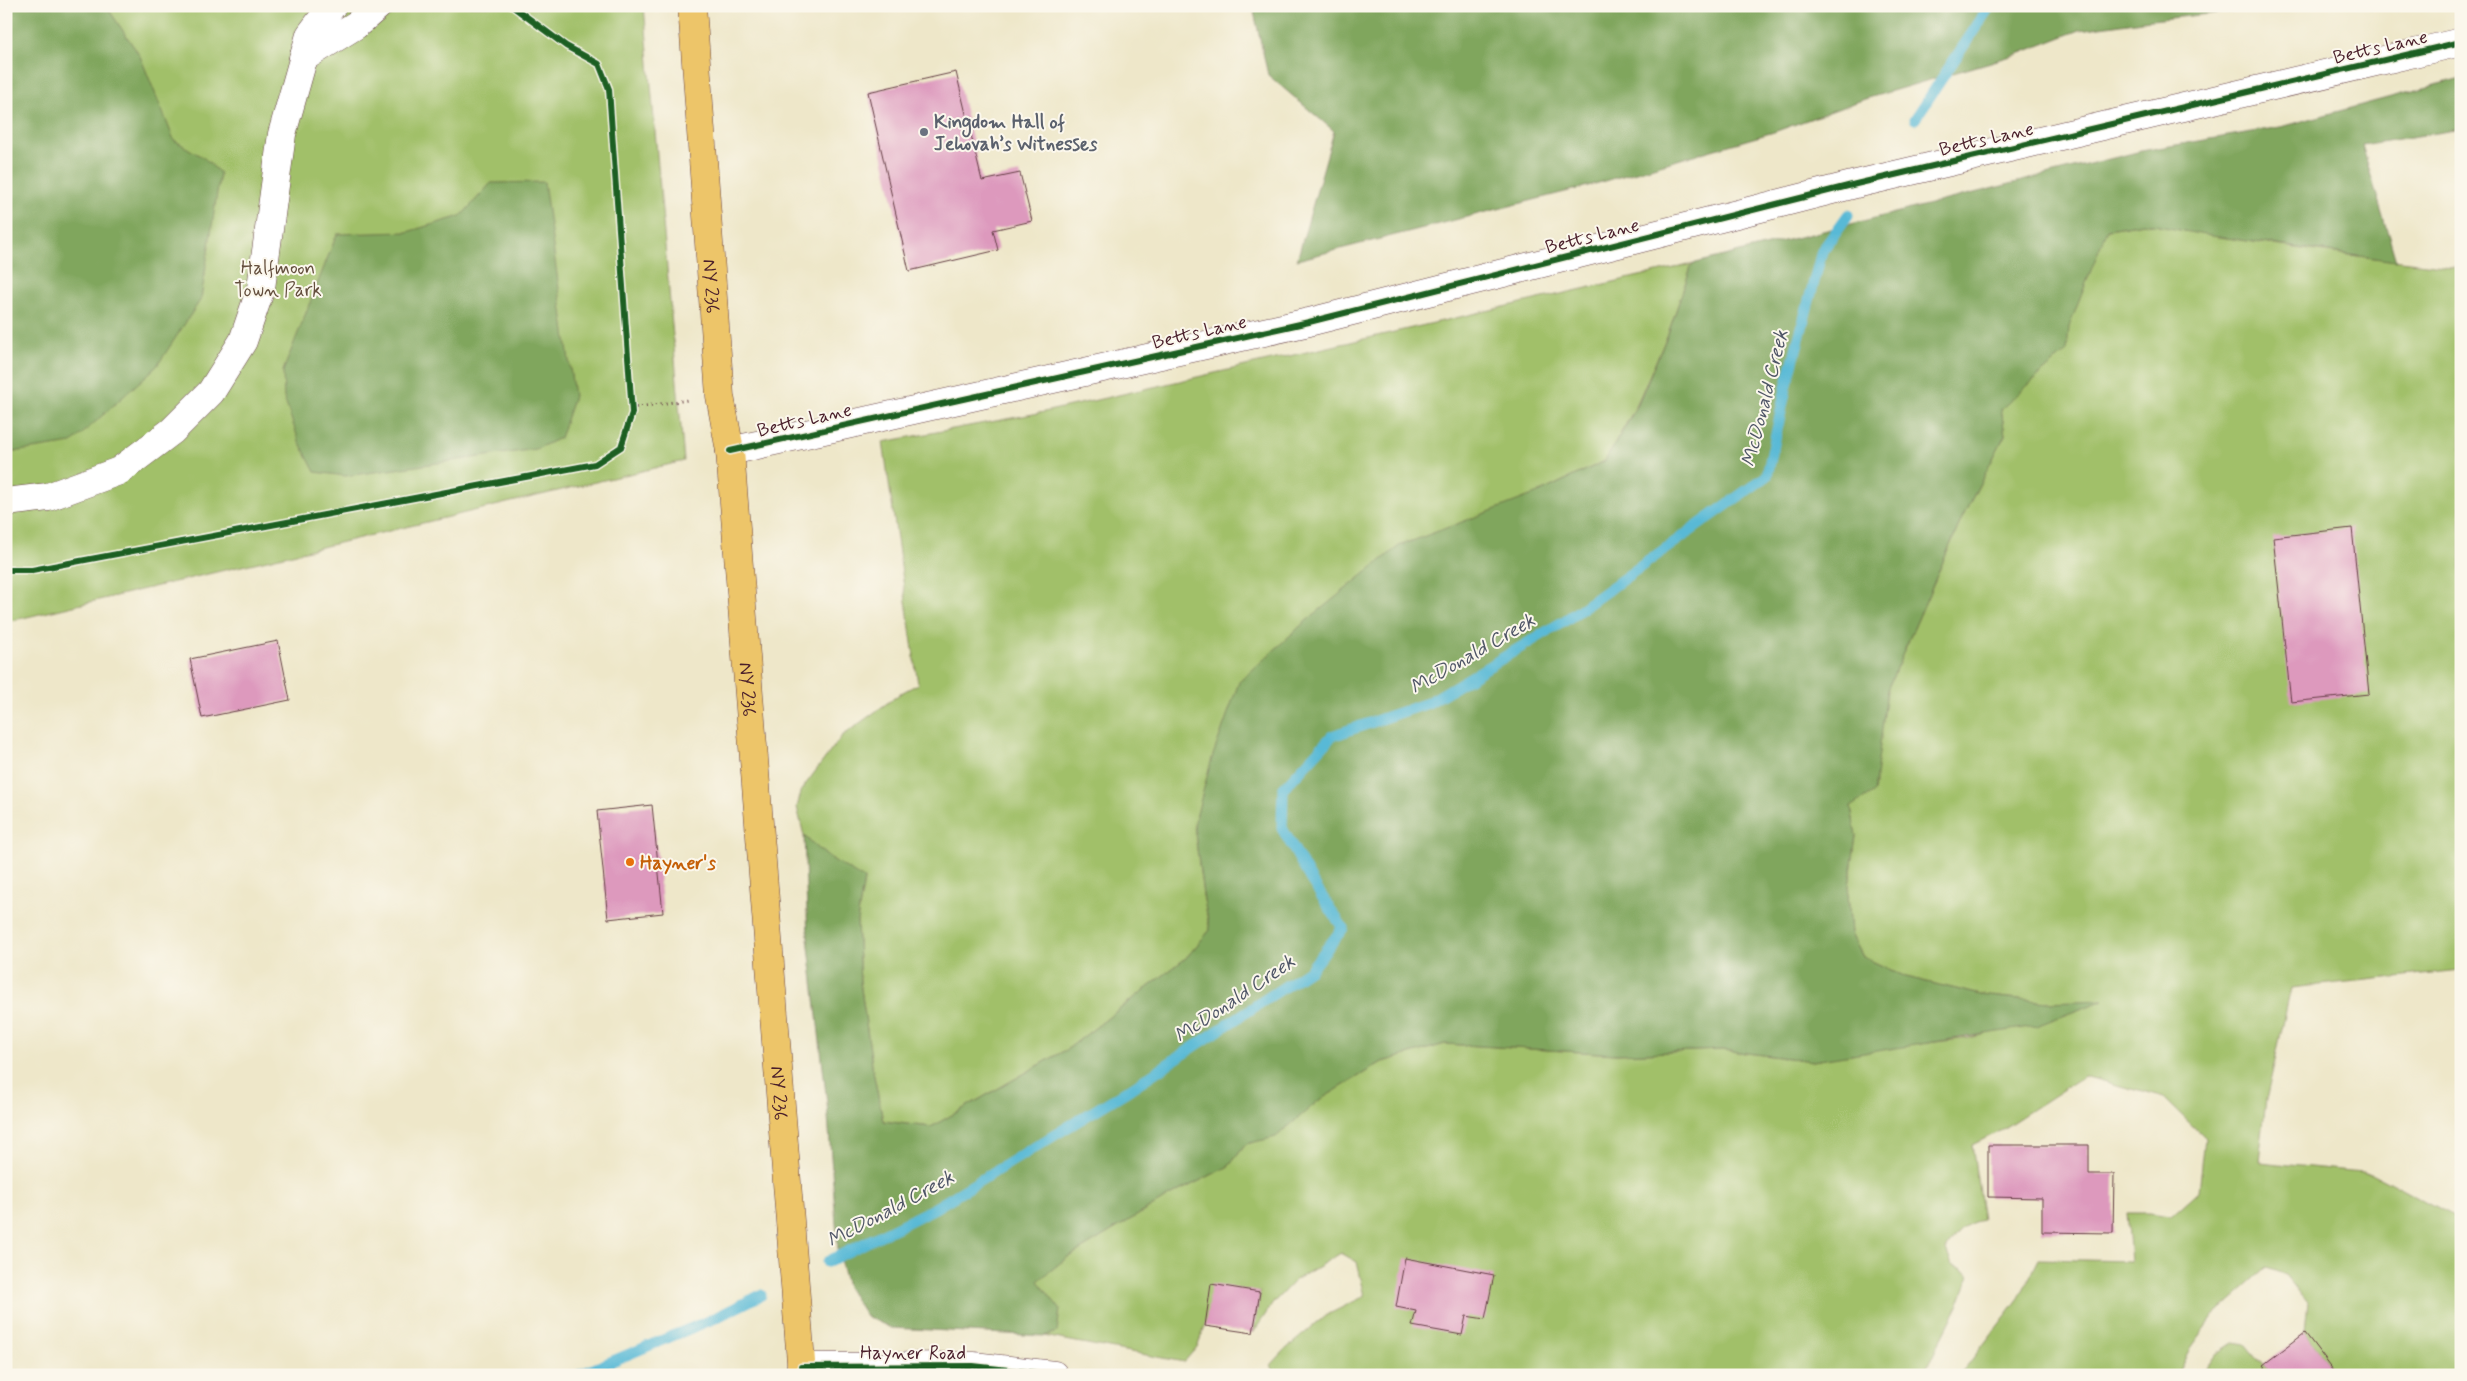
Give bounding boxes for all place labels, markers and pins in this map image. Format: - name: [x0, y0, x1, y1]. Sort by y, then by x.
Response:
- place label: Kingdom Hall of Jehovah’s Witnesses: [934, 110, 1098, 157]
- marker: Kingdom Hall of Jehovah’s Witnesses: [918, 126, 930, 138]
- place label: Hayner's: [640, 851, 716, 876]
- marker: Hayner's: [624, 856, 636, 868]

